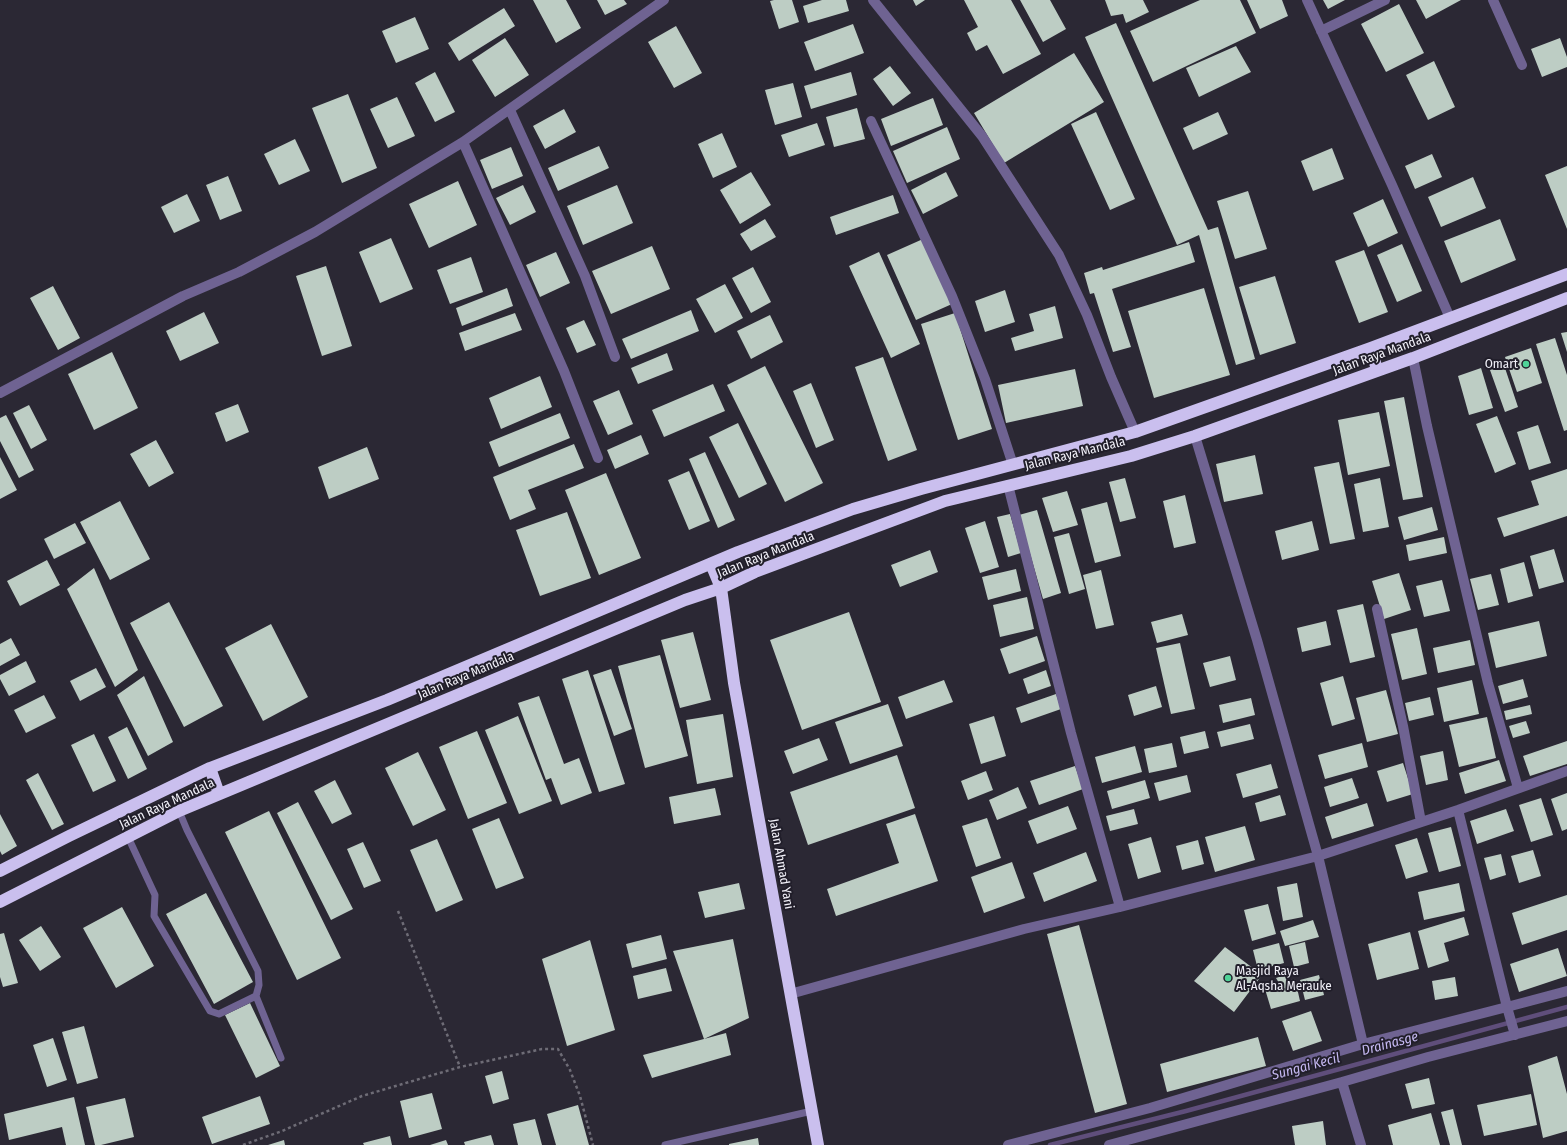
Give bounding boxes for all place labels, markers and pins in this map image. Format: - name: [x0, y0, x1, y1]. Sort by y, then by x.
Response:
- place label: Omart: [1485, 356, 1518, 372]
- marker: Omart: [1521, 359, 1531, 369]
- place label: Masjid Raya Al-Aqsha Merauke: [1236, 963, 1332, 994]
- marker: Masjid Raya Al-Aqsha Merauke: [1223, 973, 1233, 983]

